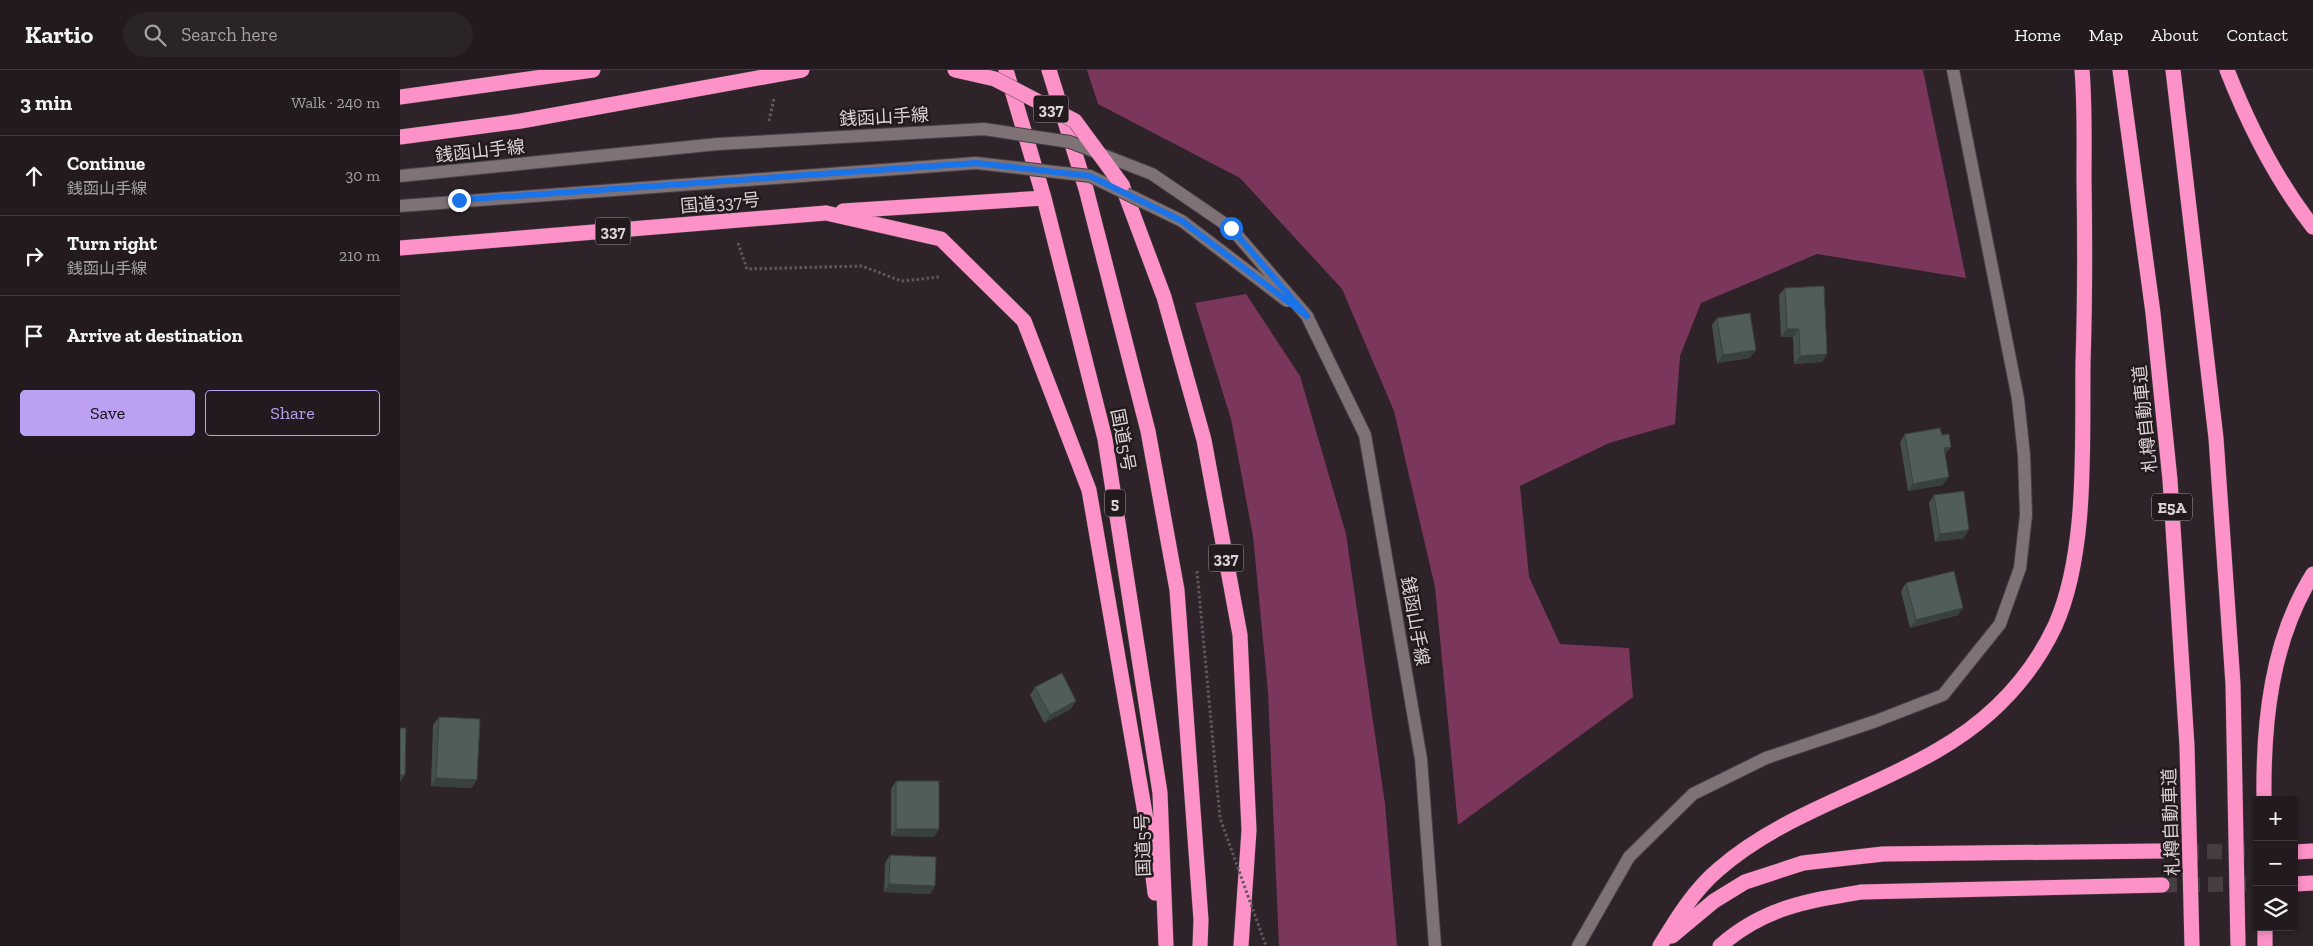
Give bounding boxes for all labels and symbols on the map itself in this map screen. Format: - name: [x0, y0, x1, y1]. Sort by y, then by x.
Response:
- road number: 337: [1034, 96, 1068, 122]
- street label: 銭函山手線: [838, 104, 930, 130]
- street label: 銭函山手線: [434, 135, 526, 167]
- route end: [448, 189, 471, 212]
- street label: 国道337号: [679, 189, 761, 217]
- route start: [1220, 217, 1243, 240]
- road number: 337: [596, 218, 630, 245]
- street label: 札樽自動車道: [2128, 364, 2162, 474]
- street label: 国道5号: [1106, 407, 1140, 473]
- road number: 5: [1105, 489, 1125, 516]
- road number: E5A: [2152, 494, 2192, 521]
- road number: 337: [1208, 544, 1244, 572]
- street label: 銭函山手線: [1396, 575, 1434, 667]
- street label: 札樽自動車道: [2158, 768, 2184, 876]
- street label: 国道5号: [1131, 813, 1155, 877]

